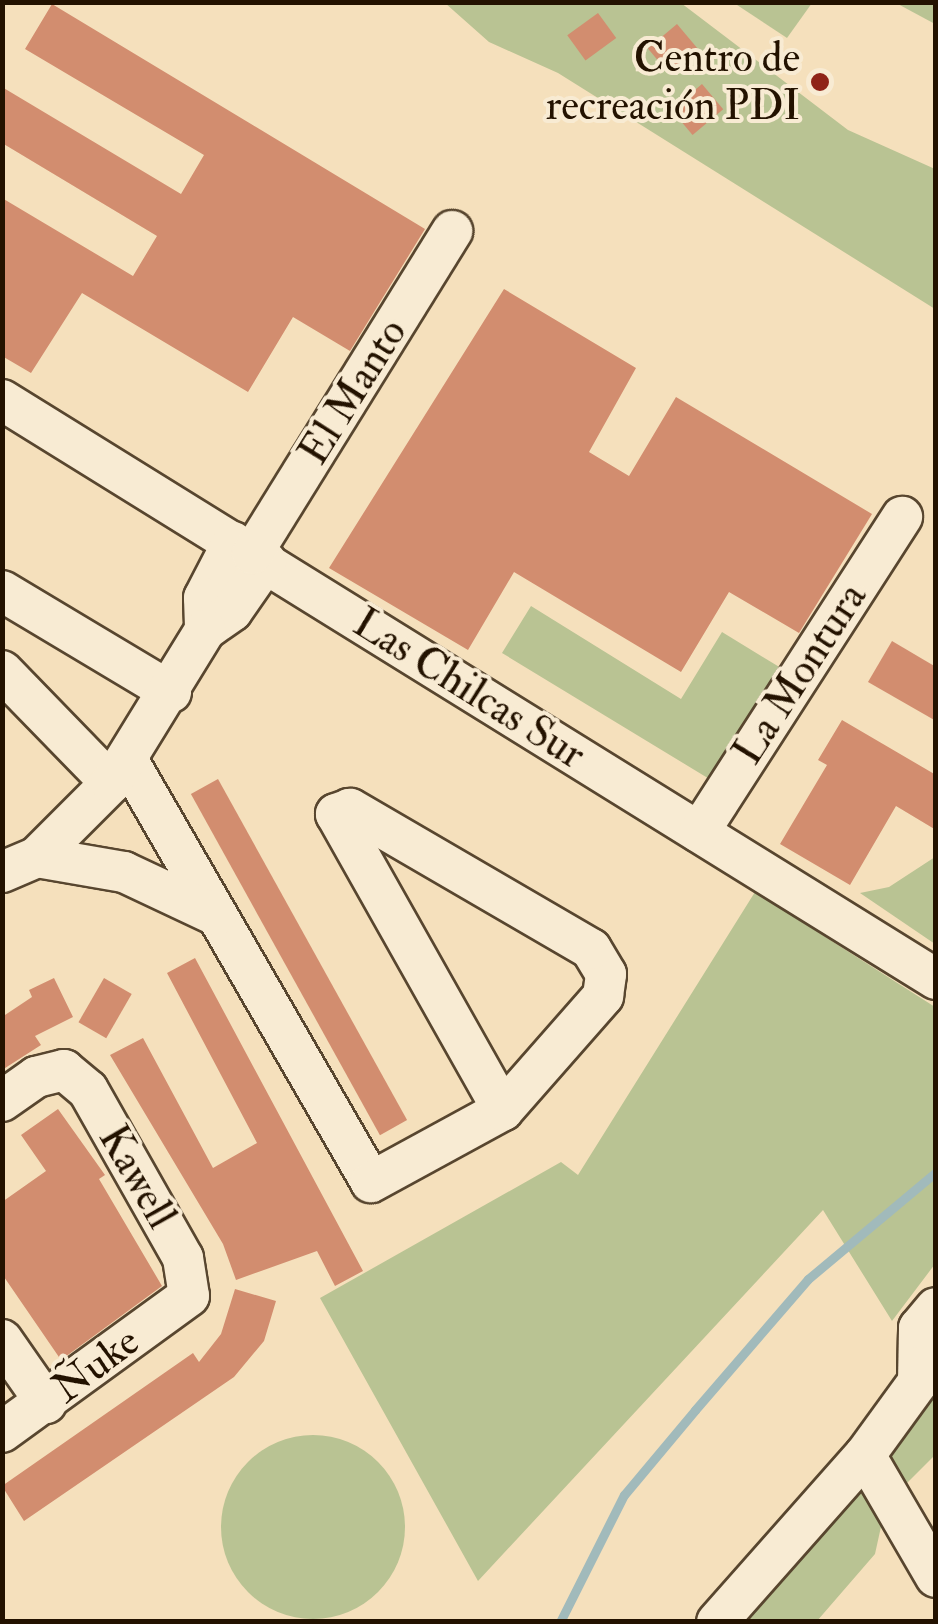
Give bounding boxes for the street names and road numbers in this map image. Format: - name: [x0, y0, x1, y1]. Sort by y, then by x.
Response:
- street label: El Manto: [289, 310, 417, 474]
- street label: La Montura: [723, 574, 877, 774]
- street label: Las Chilcas Sur: [344, 598, 594, 780]
- street label: Kawell: [87, 1116, 187, 1238]
- street label: Ñuke: [43, 1316, 149, 1414]

